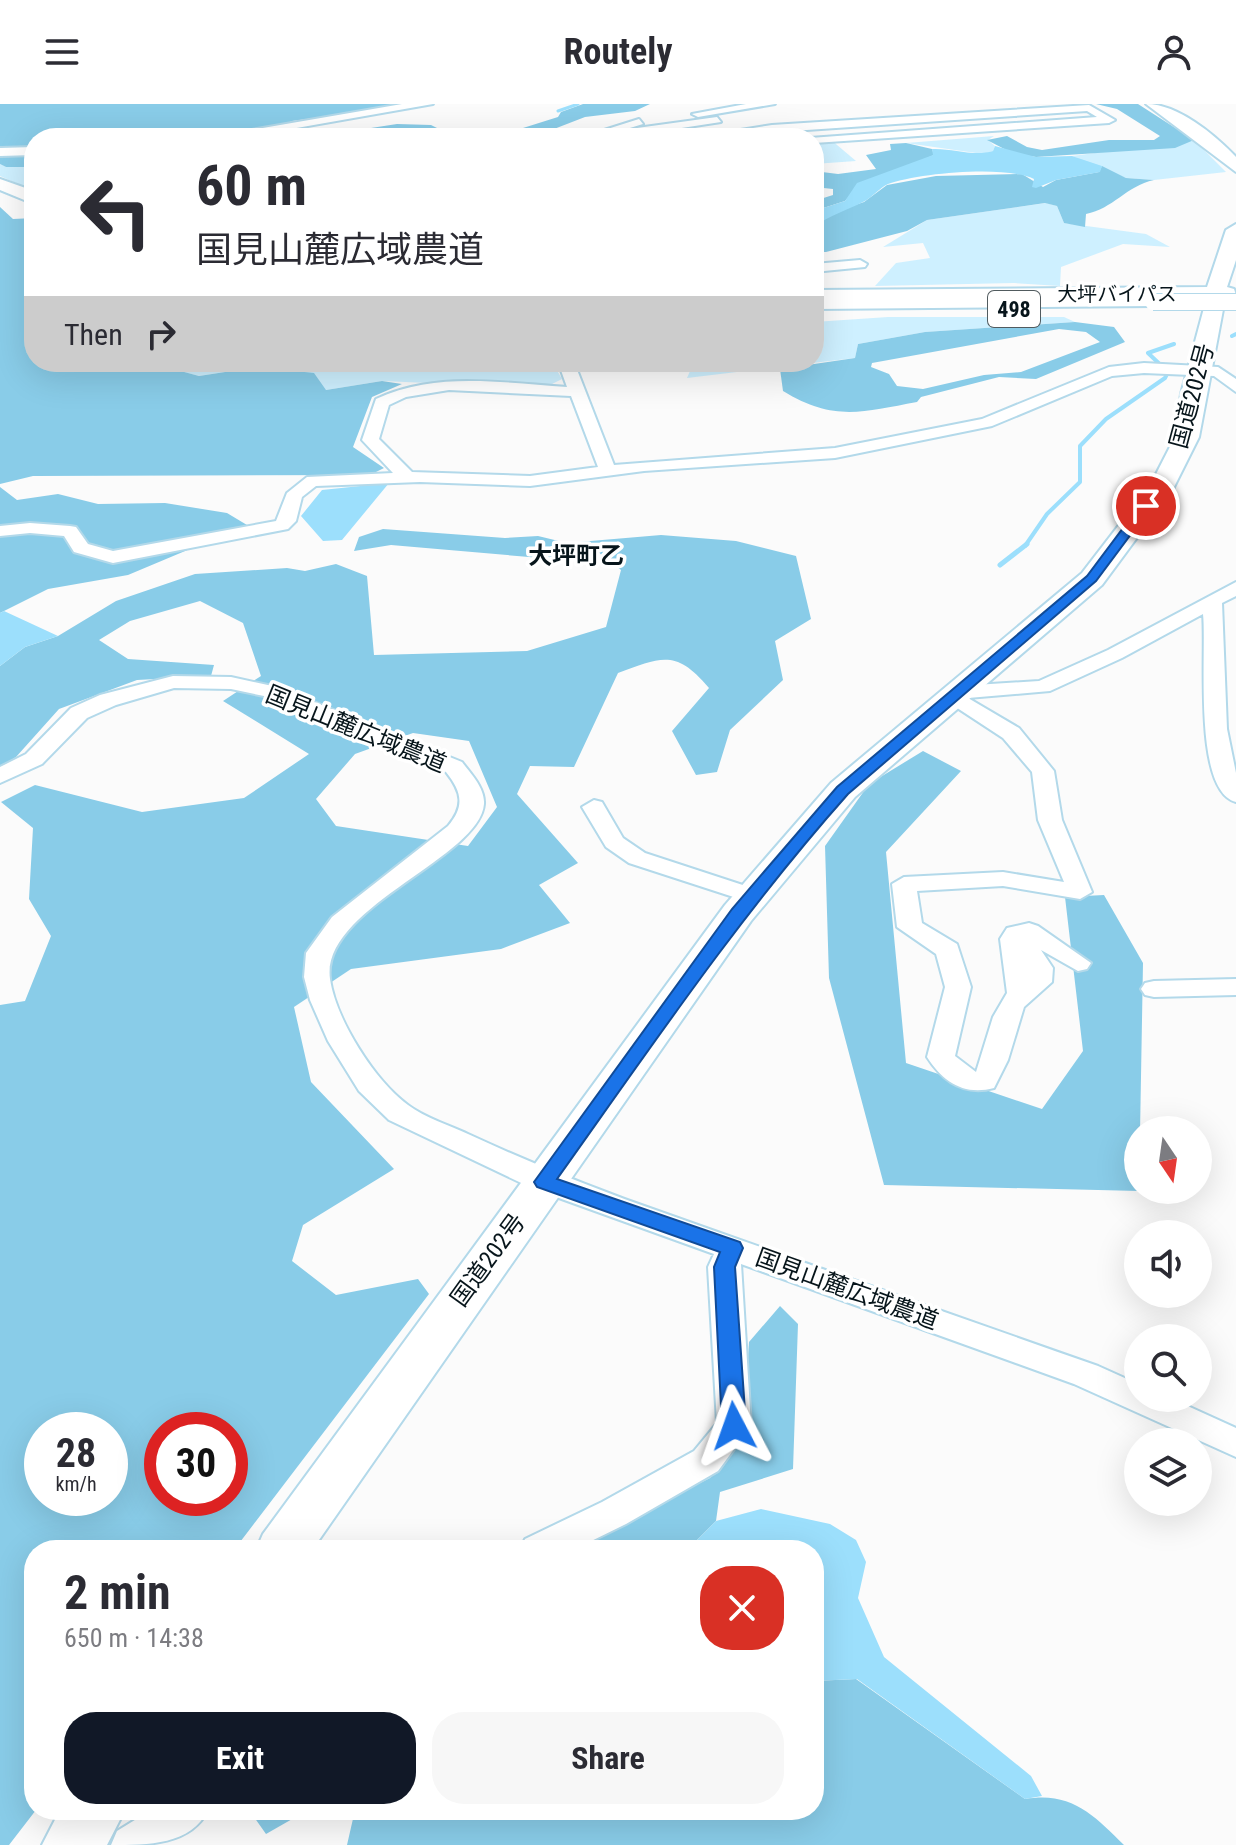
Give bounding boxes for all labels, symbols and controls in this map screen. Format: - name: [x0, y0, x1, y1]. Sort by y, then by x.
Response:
- icon: menu: [40, 30, 84, 74]
- icon: person: [1152, 30, 1196, 74]
- text: Routely: [564, 31, 672, 73]
- text: 60 m: [196, 153, 307, 219]
- icon: left: [64, 160, 168, 264]
- text: 国見山麓広域農道: [196, 229, 484, 271]
- street label: 大坪バイパス: [1057, 282, 1177, 306]
- road number: 498: [988, 291, 1040, 327]
- icon: right: [139, 312, 183, 356]
- text: Then: [64, 317, 123, 352]
- street label: 国道202号: [1165, 340, 1219, 452]
- pin: [1112, 472, 1180, 540]
- icon: arrive: [1124, 484, 1168, 528]
- district label: 大坪町乙: [528, 542, 624, 570]
- street label: 国見山麓広域農道: [262, 680, 450, 778]
- north arrow: [1124, 1116, 1212, 1204]
- map controls: [1124, 1116, 1212, 1516]
- street label: 国道202号: [445, 1208, 531, 1312]
- button: sound: [1124, 1220, 1212, 1308]
- street label: 国見山麓広域農道: [752, 1243, 942, 1335]
- button: search: [1124, 1324, 1212, 1412]
- position arrow: [692, 1384, 776, 1468]
- speed limit sign: 30: [144, 1412, 248, 1516]
- button: layers: [1124, 1428, 1212, 1516]
- text: 28: [56, 1430, 96, 1477]
- text: km/h: [55, 1472, 97, 1496]
- text: 2 min: [64, 1564, 171, 1621]
- button: close: [700, 1566, 784, 1650]
- text: 650 m · 14:38: [64, 1623, 204, 1653]
- button: Exit: [64, 1712, 416, 1804]
- button: Share: [432, 1712, 784, 1804]

